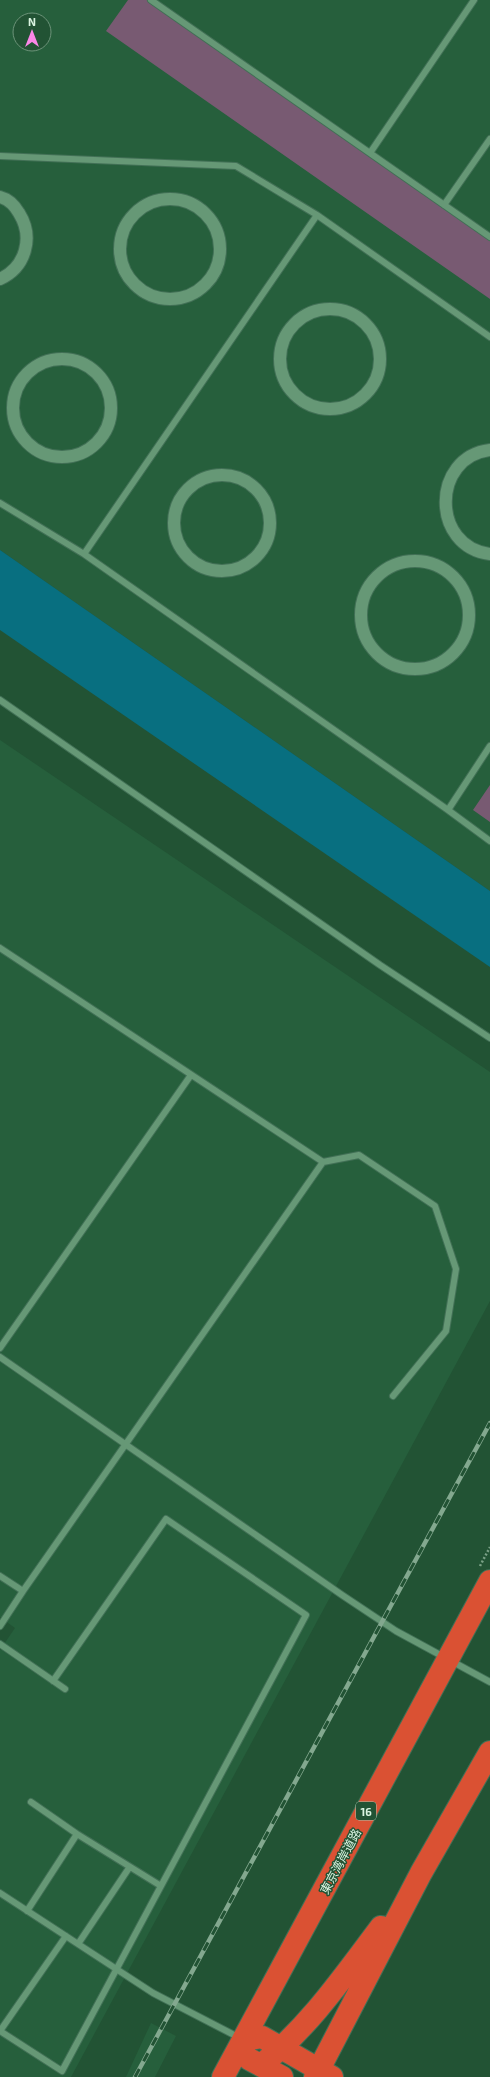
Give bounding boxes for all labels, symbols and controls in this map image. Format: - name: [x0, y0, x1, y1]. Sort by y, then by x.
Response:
- north arrow: [12, 12, 52, 52]
- text: N: [28, 15, 36, 28]
- road number: 16: [356, 1802, 376, 1820]
- street label: 東京湾岸道路: [317, 1826, 363, 1896]

